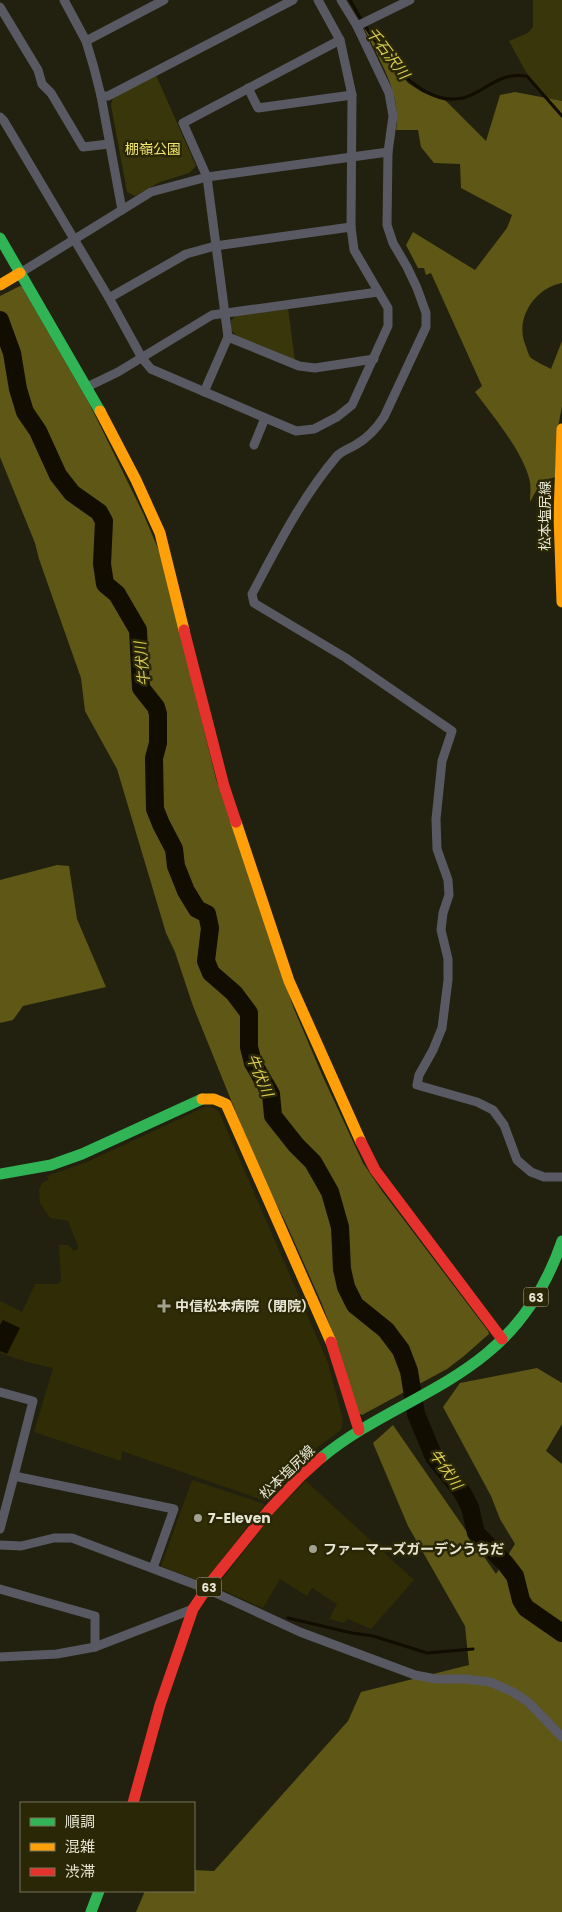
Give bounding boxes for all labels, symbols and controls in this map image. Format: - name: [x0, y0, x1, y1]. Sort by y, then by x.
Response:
- water label: 千石沢川: [362, 23, 416, 85]
- park label: 棚嶺公園: [125, 139, 181, 159]
- street label: 松本塩尻線: [535, 481, 555, 551]
- water label: 牛伏川: [129, 639, 155, 687]
- water label: 牛伏川: [242, 1050, 279, 1102]
- road number: 63: [524, 1288, 548, 1306]
- place label: 中信松本病院（閉院）: [175, 1296, 315, 1316]
- marker: 中信松本病院（閉院）: [157, 1299, 171, 1313]
- street label: 松本塩尻線: [255, 1440, 319, 1504]
- water label: 牛伏川: [424, 1445, 469, 1495]
- place label: 7-Eleven: [208, 1508, 271, 1528]
- marker: 7-Eleven: [192, 1512, 204, 1524]
- place label: ファーマーズガーデンうちだ: [323, 1539, 504, 1559]
- marker: ファーマーズガーデンうちだ: [307, 1543, 319, 1555]
- road number: 63: [196, 1578, 222, 1596]
- legend: [20, 1802, 195, 1892]
- text: 順調: [65, 1811, 95, 1832]
- text: 混雑: [65, 1836, 95, 1857]
- text: 渋滞: [65, 1861, 95, 1882]

